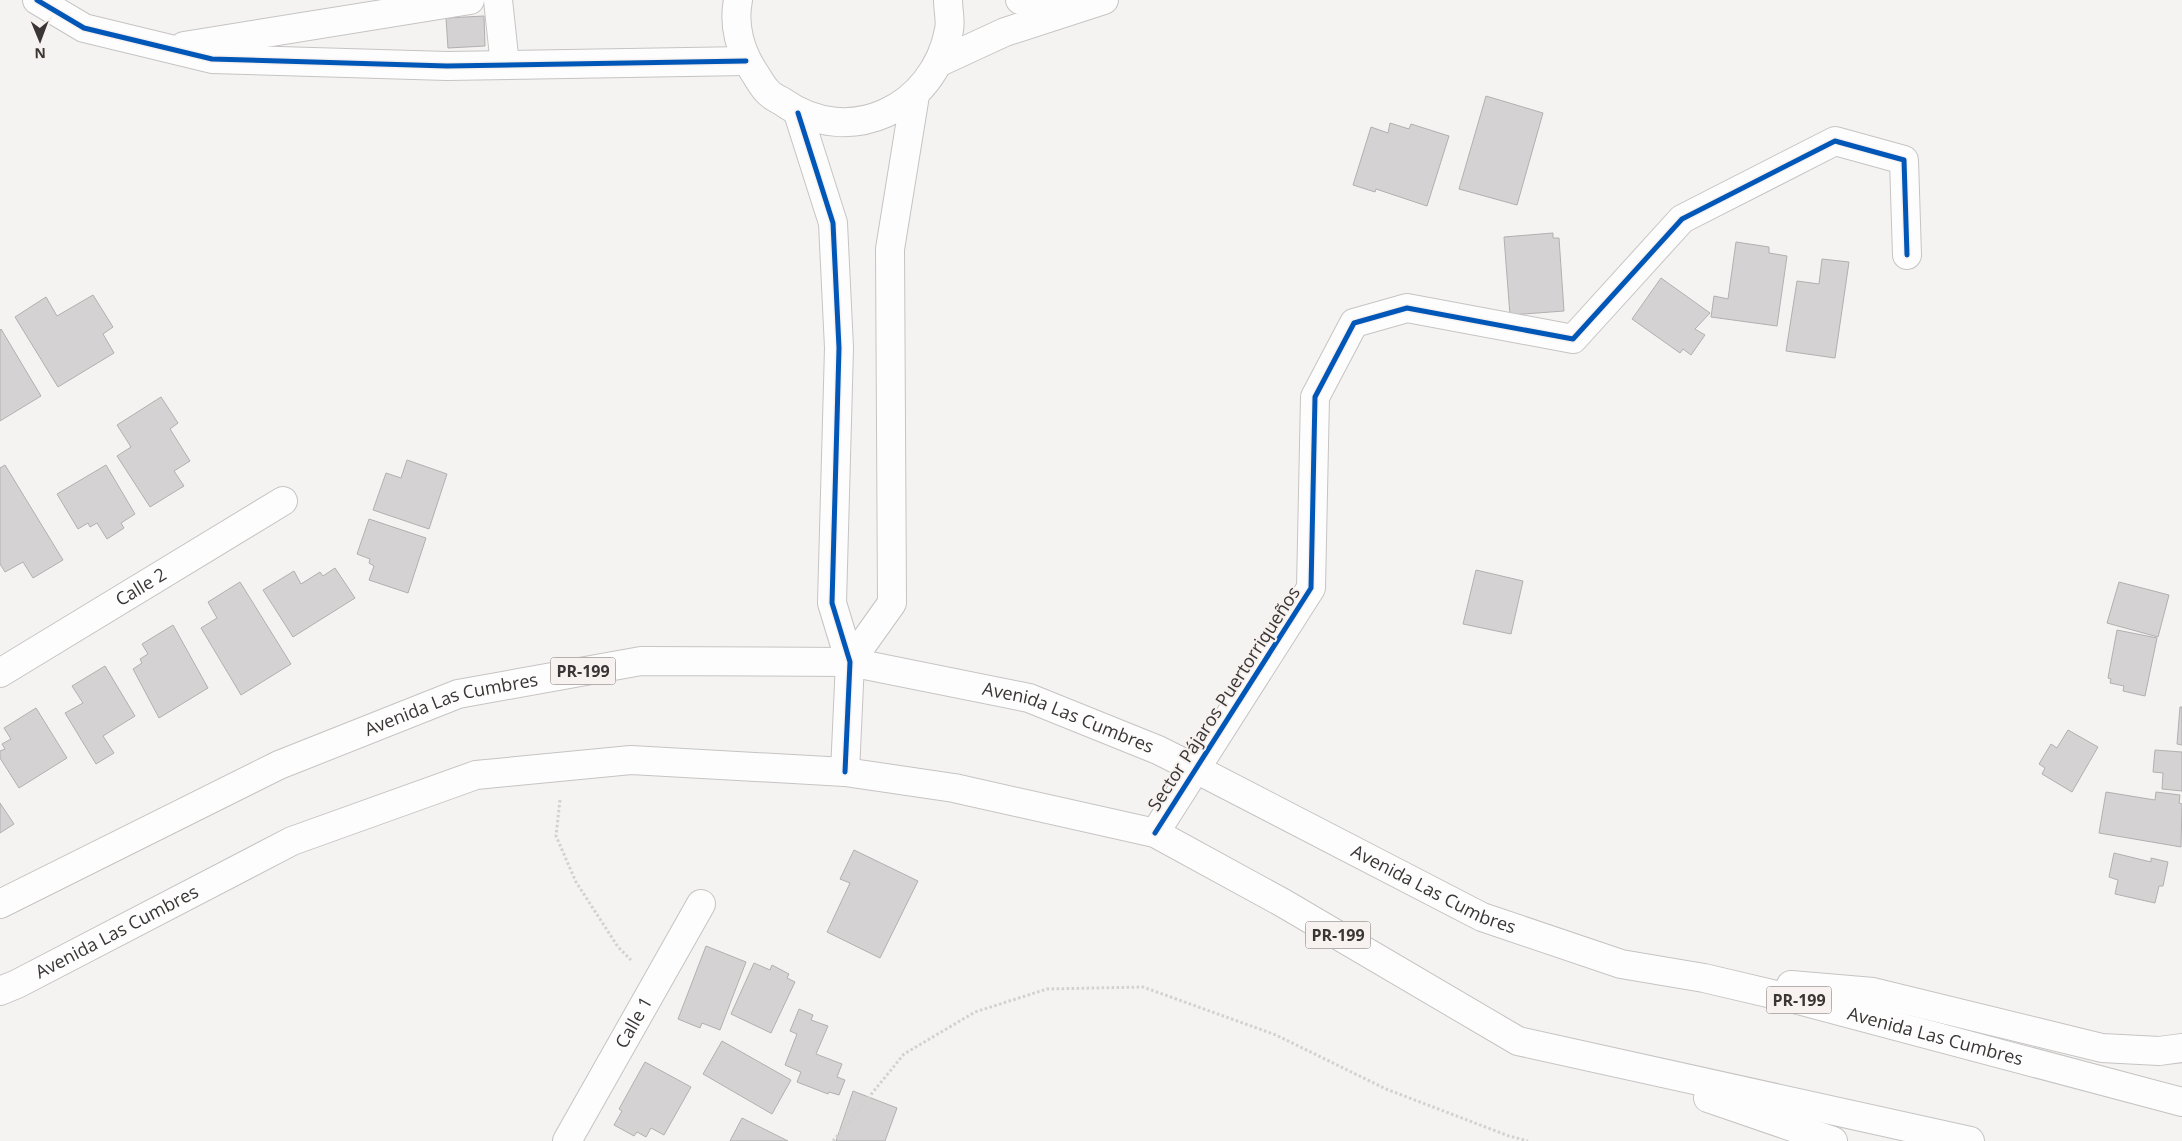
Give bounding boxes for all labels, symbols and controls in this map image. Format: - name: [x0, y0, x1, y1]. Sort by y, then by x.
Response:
- north arrow: [15, 15, 65, 65]
- text: N: [34, 44, 46, 63]
- street label: Calle 2: [111, 562, 170, 611]
- street label: Sector Pájaros Puertorriqueños: [1141, 582, 1305, 815]
- road number: PR-199: [550, 658, 616, 684]
- street label: Avenida Las Cumbres: [361, 667, 540, 741]
- street label: Avenida Las Cumbres: [981, 676, 1158, 758]
- street label: Avenida Las Cumbres: [1348, 838, 1519, 939]
- street label: Avenida Las Cumbres: [31, 879, 202, 983]
- road number: PR-199: [1306, 922, 1370, 948]
- road number: PR-199: [1766, 986, 1832, 1014]
- street label: Calle 1: [609, 992, 657, 1052]
- street label: Avenida Las Cumbres: [1845, 1001, 2026, 1070]

